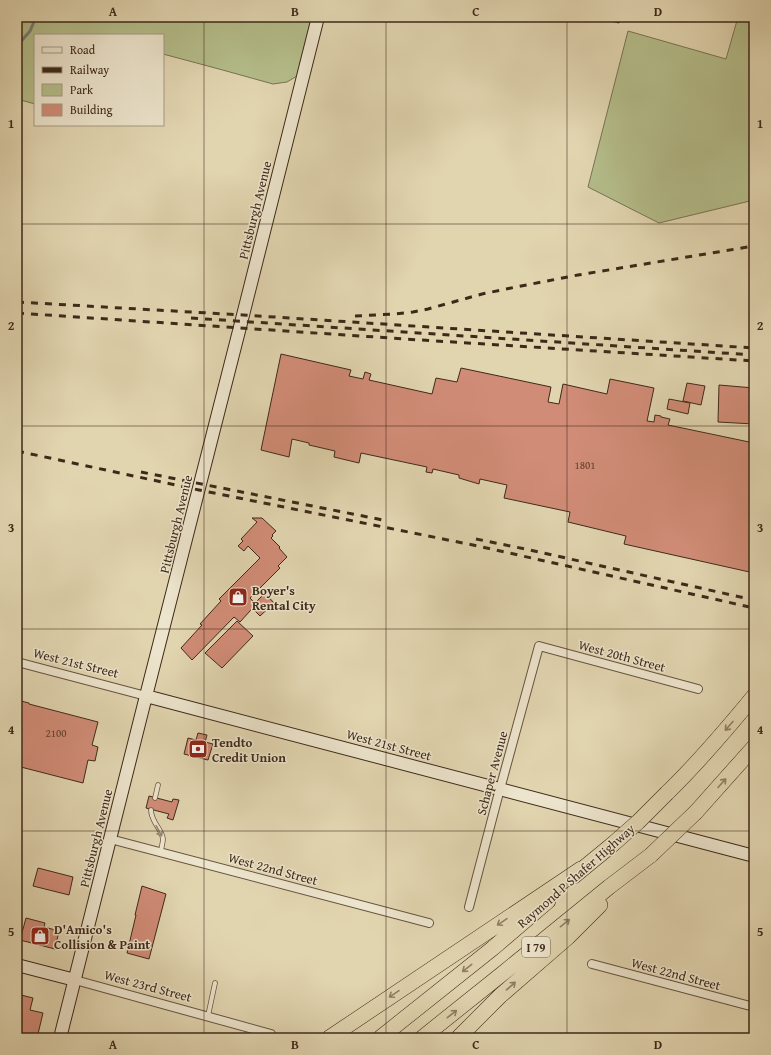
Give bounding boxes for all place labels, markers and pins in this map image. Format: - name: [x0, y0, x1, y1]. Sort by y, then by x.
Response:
- place label: Boyer's Rental City: [252, 581, 316, 615]
- shop icon: Boyer's Rental City: [227, 586, 249, 608]
- place label: Tendto Credit Union: [212, 733, 286, 767]
- bank icon: Tendto Credit Union: [187, 738, 209, 760]
- place label: D'Amico's Collision & Paint: [54, 920, 150, 954]
- shop icon: D'Amico's Collision & Paint: [29, 925, 51, 947]

